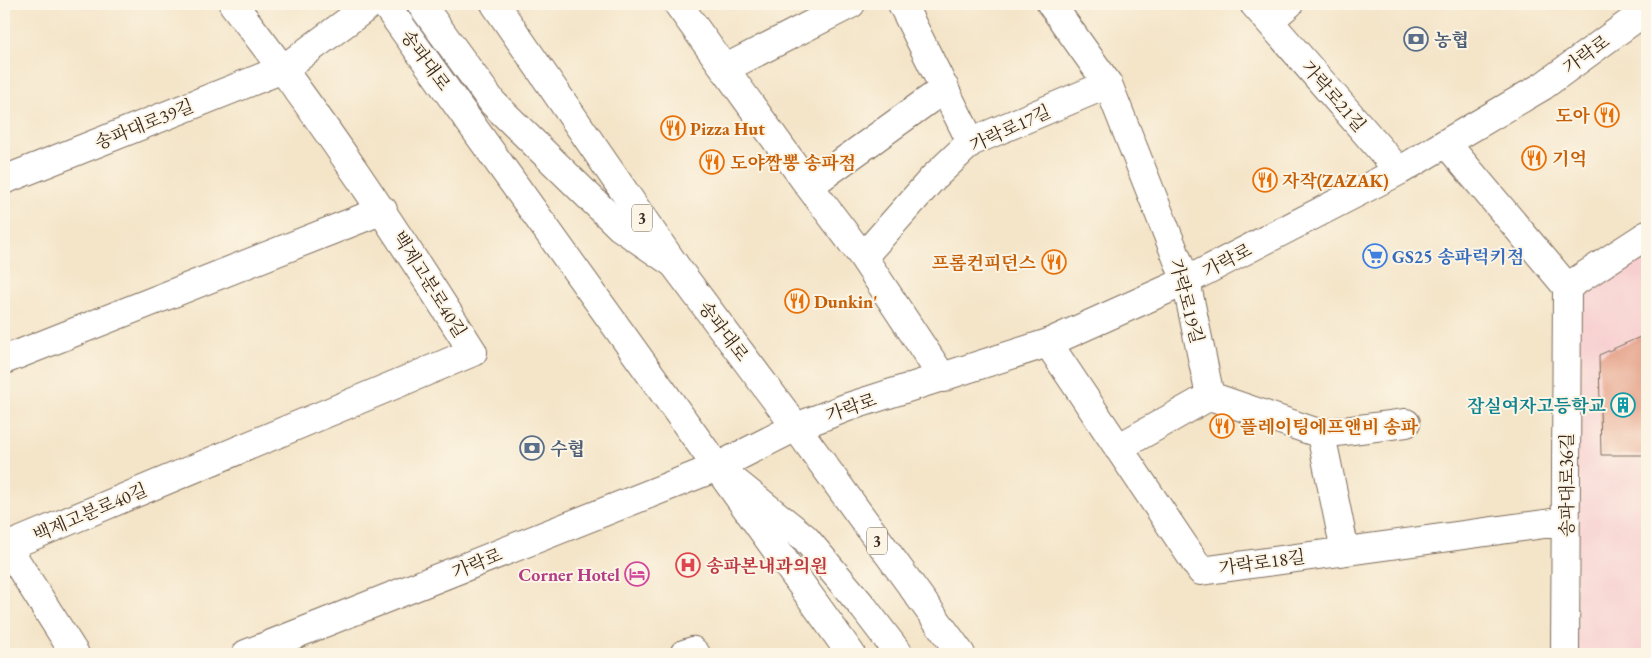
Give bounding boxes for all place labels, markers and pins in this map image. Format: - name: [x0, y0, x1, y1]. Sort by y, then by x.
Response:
- bank icon: 농협: [1403, 26, 1429, 52]
- place label: 농협: [1434, 28, 1469, 51]
- restaurant icon: 도아: [1594, 102, 1620, 128]
- place label: 도아: [1555, 104, 1591, 127]
- restaurant icon: Pizza Hut: [660, 115, 686, 141]
- place label: Pizza Hut: [690, 117, 765, 140]
- restaurant icon: 기억: [1521, 145, 1547, 171]
- place label: 기억: [1552, 147, 1587, 170]
- restaurant icon: 도야짬뽕 송파점: [699, 149, 725, 175]
- place label: 도야짬뽕 송파점: [730, 151, 856, 174]
- restaurant icon: 자작(ZAZAK): [1252, 167, 1278, 193]
- place label: 자작(ZAZAK): [1282, 169, 1389, 192]
- supermarket icon: GS25 송파럭키점: [1362, 243, 1388, 269]
- place label: GS25 송파럭키점: [1392, 245, 1524, 268]
- restaurant icon: 프롬컨피던스: [1041, 249, 1067, 275]
- place label: 프롬컨피던스: [932, 251, 1037, 274]
- restaurant icon: Dunkin': [784, 288, 810, 314]
- place label: Dunkin': [814, 290, 878, 313]
- building icon: 잠실여자고등학교: [1610, 392, 1636, 418]
- place label: 잠실여자고등학교: [1467, 394, 1607, 417]
- restaurant icon: 플레이팅에프앤비 송파: [1209, 413, 1235, 439]
- place label: 플레이팅에프앤비 송파: [1240, 415, 1419, 438]
- bank icon: 수협: [519, 435, 545, 461]
- place label: 수협: [550, 437, 585, 460]
- hospital icon: 송파본내과의원: [675, 552, 701, 578]
- place label: 송파본내과의원: [706, 554, 828, 577]
- hotel icon: Corner Hotel: [624, 561, 650, 587]
- place label: Corner Hotel: [519, 563, 620, 586]

